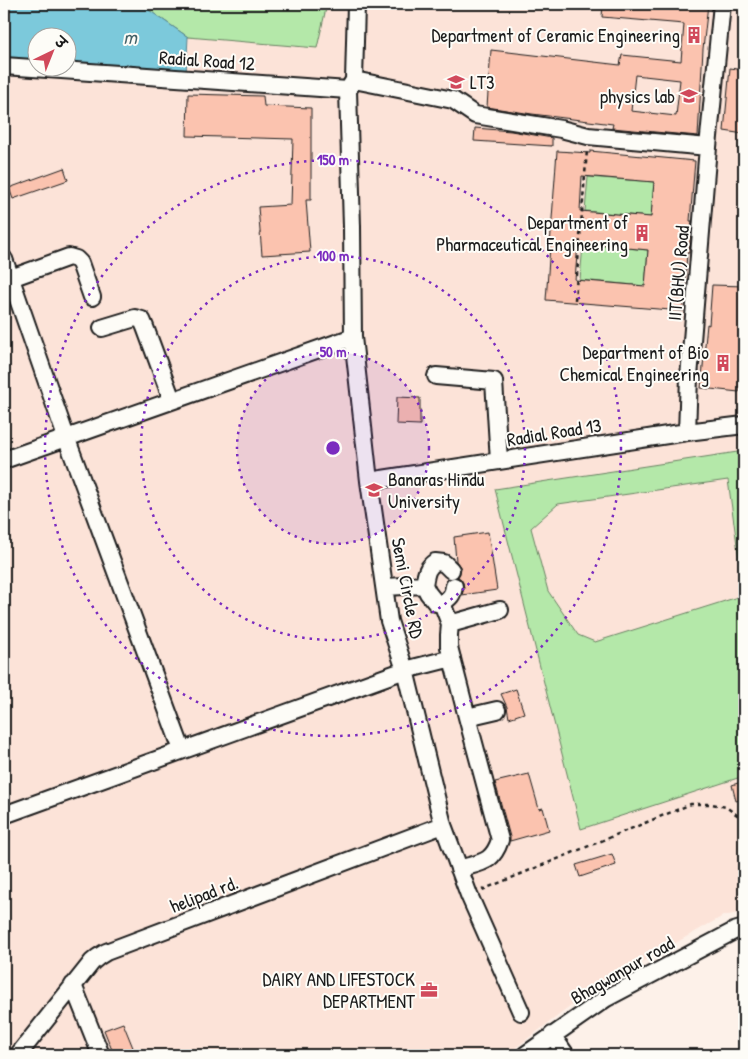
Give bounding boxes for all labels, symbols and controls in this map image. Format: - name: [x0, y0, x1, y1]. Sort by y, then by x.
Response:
- place label: Department of Ceramic Engineering: [431, 22, 680, 48]
- water label: m: [123, 23, 138, 50]
- building icon: Department of Ceramic Engineering: [684, 25, 704, 45]
- north arrow: [28, 28, 78, 78]
- text: उ: [50, 31, 72, 53]
- street label: Radial Road 12: [158, 44, 256, 76]
- place label: LT3: [470, 69, 494, 95]
- school or university icon: LT3: [446, 72, 466, 92]
- place label: physics lab: [600, 83, 675, 109]
- school or university icon: physics lab: [679, 86, 699, 106]
- text: 150 m: [317, 149, 349, 170]
- place label: Department of Pharmaceutical Engineering: [436, 209, 628, 257]
- building icon: Department of Pharmaceutical Engineering: [632, 223, 652, 243]
- street label: IIT(BHU) Road: [661, 224, 695, 322]
- text: 100 m: [317, 245, 349, 266]
- place label: Department of Bio Chemical Engineering: [560, 339, 709, 387]
- text: 50 m: [320, 341, 346, 362]
- building icon: Department of Bio Chemical Engineering: [713, 353, 733, 373]
- street label: Radial Road 13: [505, 412, 603, 452]
- centre of rings: [324, 439, 342, 457]
- place label: Banaras Hindu University: [388, 466, 485, 514]
- school or university icon: Banaras Hindu University: [364, 480, 384, 500]
- street label: Semi Circle RD: [386, 536, 430, 640]
- street label: helipad rd.: [166, 869, 242, 919]
- street label: Bhagwanpur road: [565, 930, 679, 1010]
- place label: DAIRY AND LIFESTOCK DEPARTMENT: [262, 966, 416, 1014]
- office icon: DAIRY AND LIFESTOCK DEPARTMENT: [419, 980, 439, 1000]

